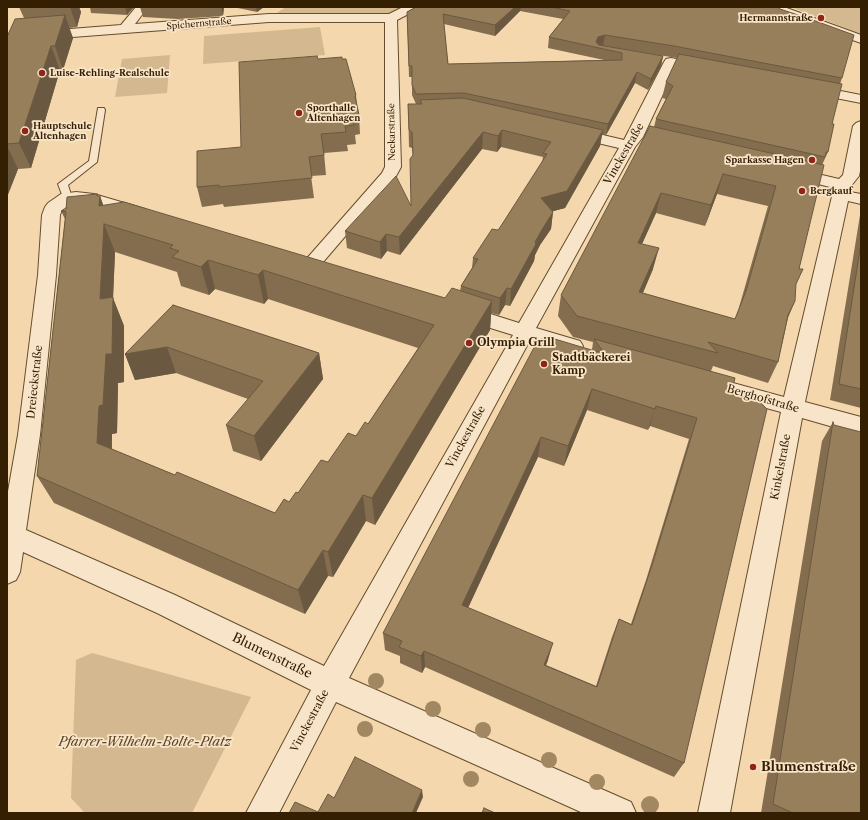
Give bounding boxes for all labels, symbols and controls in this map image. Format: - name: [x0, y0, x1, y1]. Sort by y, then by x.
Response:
- place label: Hermannstraße: [739, 13, 813, 23]
- marker: Hermannstraße: [816, 13, 826, 23]
- street label: Spichernstraße: [166, 16, 232, 32]
- marker: Luise-Rehling-Realschule: [37, 68, 47, 78]
- place label: Luise-Rehling-Realschule: [50, 68, 169, 78]
- place label: Sporthalle Altenhagen: [307, 103, 360, 124]
- street label: Neckarstraße: [386, 103, 398, 161]
- marker: Sporthalle Altenhagen: [294, 108, 304, 118]
- place label: Hauptschule Altenhagen: [33, 121, 92, 142]
- street label: Vinckestraße: [601, 121, 647, 187]
- marker: Hauptschule Altenhagen: [20, 126, 30, 136]
- place label: Sparkasse Hagen: [726, 155, 804, 165]
- marker: Sparkasse Hagen: [807, 155, 817, 165]
- marker: Bergkauf: [797, 186, 807, 196]
- place label: Bergkauf: [810, 186, 852, 196]
- place label: Olympia Grill: [477, 336, 555, 350]
- marker: Olympia Grill: [464, 338, 474, 348]
- street label: Dreieckstraße: [25, 345, 45, 419]
- place label: Stadtbäckerei Kamp: [552, 351, 630, 377]
- marker: Stadtbäckerei Kamp: [539, 359, 549, 369]
- street label: Berghofstraße: [725, 382, 801, 416]
- street label: Vinckestraße: [444, 404, 488, 470]
- street label: Kinkelstraße: [768, 433, 794, 501]
- street label: Blumenstraße: [229, 630, 315, 682]
- street label: Vinckestraße: [288, 688, 332, 754]
- park label: Pfarrer-Wilhelm-Bolte-Platz: [59, 734, 231, 750]
- place label: Blumenstraße: [761, 759, 856, 775]
- marker: Blumenstraße: [748, 762, 758, 772]

